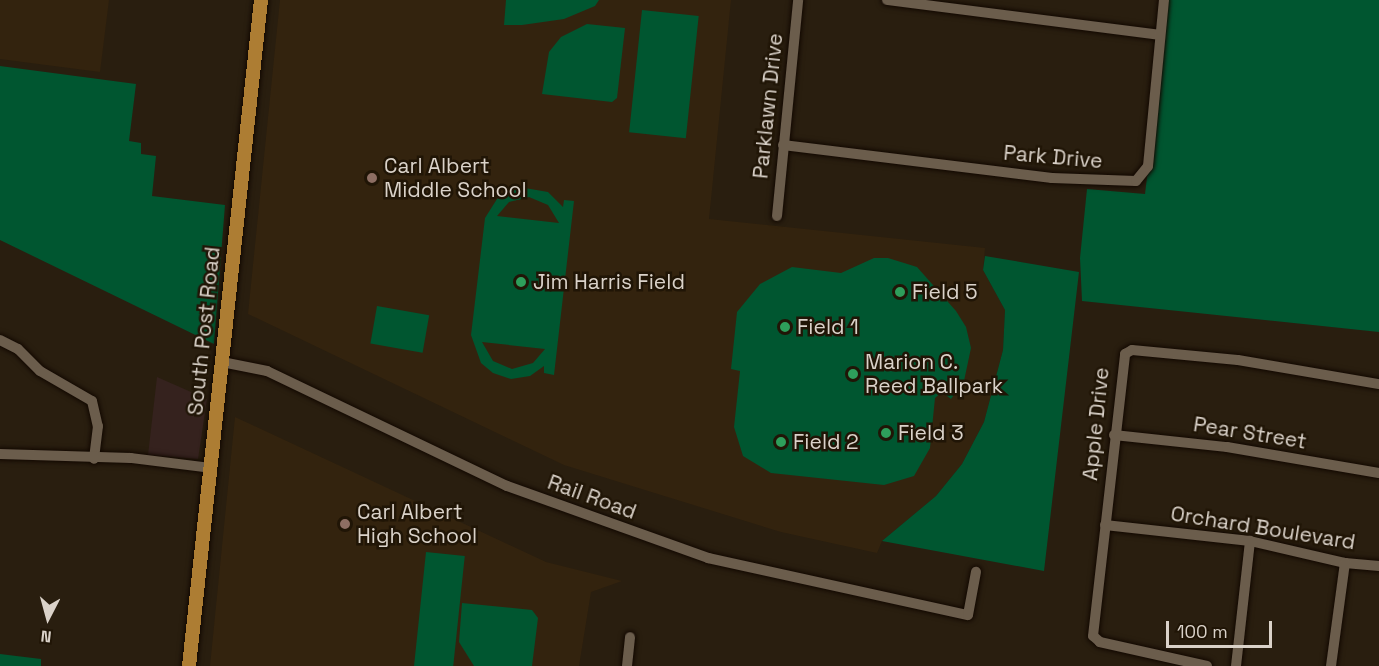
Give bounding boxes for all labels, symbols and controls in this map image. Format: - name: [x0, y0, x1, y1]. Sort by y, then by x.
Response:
- street label: Parklawn Drive: [748, 32, 788, 180]
- street label: Park Drive: [1002, 140, 1104, 174]
- place label: Carl Albert Middle School: [384, 153, 527, 203]
- marker: Carl Albert Middle School: [365, 171, 379, 185]
- street label: South Post Road: [183, 245, 225, 417]
- place label: Jim Harris Field: [533, 269, 685, 295]
- marker: Jim Harris Field: [514, 275, 528, 289]
- place label: Field 5: [912, 279, 978, 305]
- marker: Field 5: [893, 285, 907, 299]
- place label: Field 1: [797, 314, 859, 340]
- marker: Field 1: [778, 320, 792, 334]
- place label: Marion C. Reed Ballpark: [865, 349, 1003, 399]
- street label: Apple Drive: [1078, 366, 1114, 482]
- marker: Marion C. Reed Ballpark: [846, 367, 860, 381]
- street label: Pear Street: [1192, 412, 1308, 454]
- place label: Field 3: [898, 420, 964, 446]
- marker: Field 3: [879, 426, 893, 440]
- place label: Field 2: [793, 429, 859, 455]
- marker: Field 2: [774, 435, 788, 449]
- street label: Rail Road: [544, 469, 640, 525]
- place label: Carl Albert High School: [357, 499, 477, 549]
- street label: Orchard Boulevard: [1169, 501, 1357, 555]
- marker: Carl Albert High School: [338, 517, 352, 531]
- north arrow: [18, 588, 78, 648]
- scale bar: [1169, 609, 1276, 647]
- text: 100 m: [1177, 620, 1228, 643]
- text: N: [40, 625, 53, 647]

